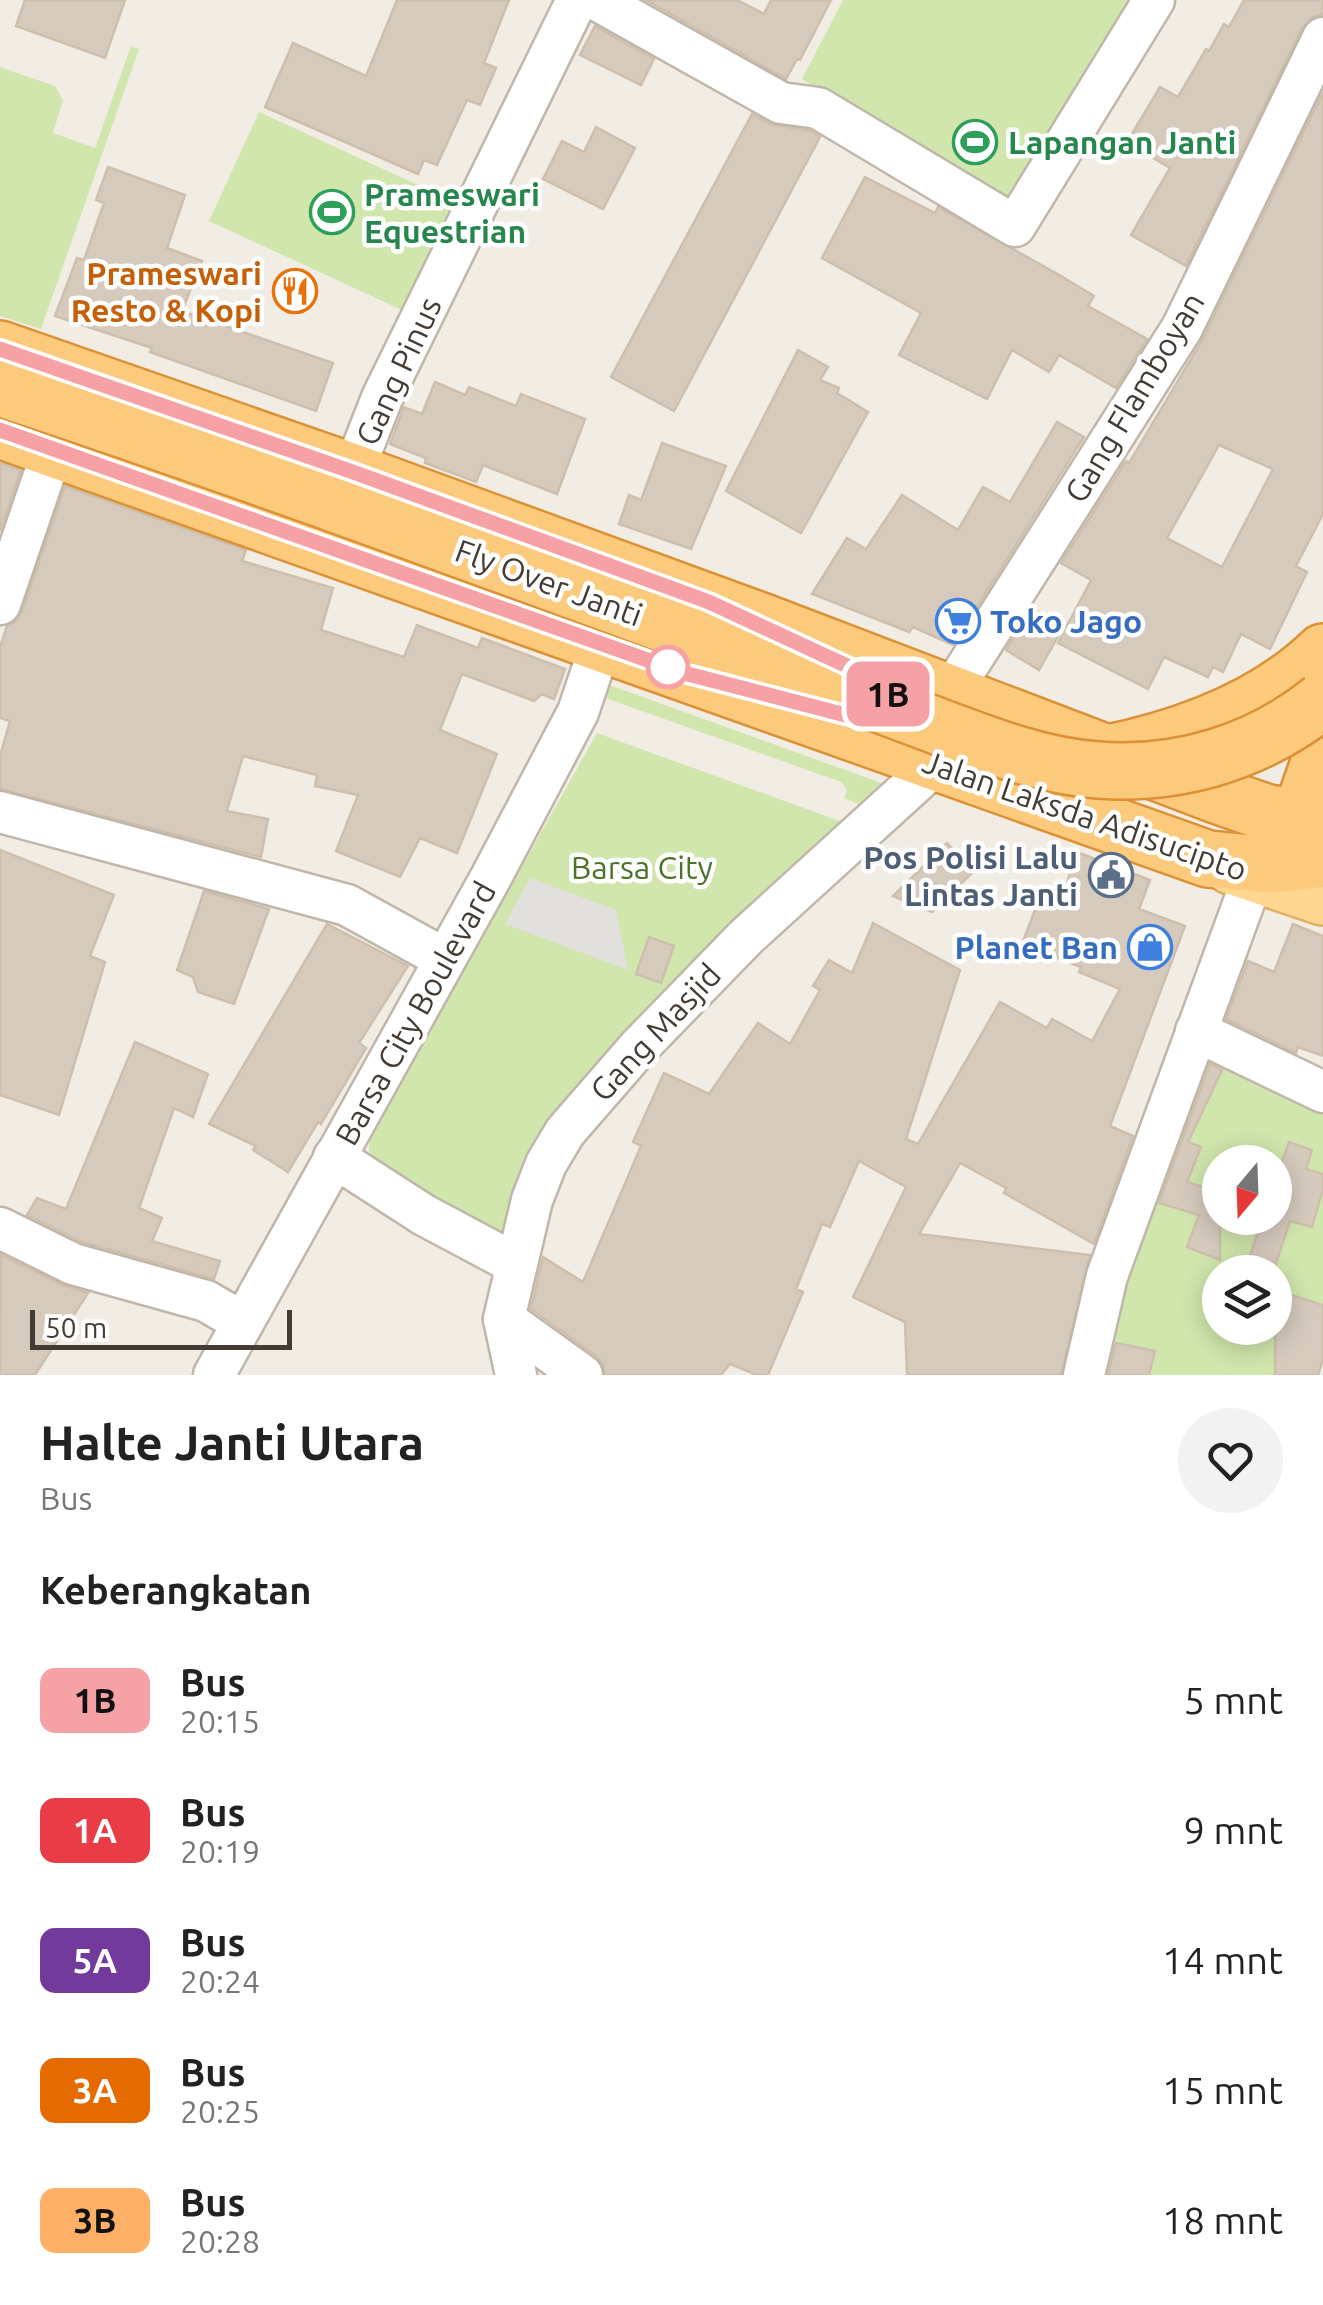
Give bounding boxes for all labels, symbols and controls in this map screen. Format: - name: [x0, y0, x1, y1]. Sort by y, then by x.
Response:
- sports icon: Lapangan Janti: [952, 119, 998, 165]
- place label: Lapangan Janti: [1008, 124, 1237, 160]
- place label: Prameswari Equestrian: [364, 176, 540, 249]
- sports icon: Prameswari Equestrian: [309, 189, 355, 235]
- place label: Prameswari Resto & Kopi: [71, 255, 262, 328]
- restaurant icon: Prameswari Resto & Kopi: [272, 268, 318, 314]
- street label: Gang Flamboyan: [1057, 286, 1211, 508]
- street label: Gang Pinus: [348, 291, 448, 451]
- street label: Fly Over Janti: [451, 532, 647, 632]
- supermarket icon: Toko Jago: [935, 598, 981, 644]
- place label: Toko Jago: [990, 603, 1142, 639]
- unlabelled marker: [647, 646, 689, 688]
- line badge: 1B: [843, 662, 933, 726]
- text: 1B: [867, 674, 909, 714]
- street label: Jalan Laksda Adisucipto: [918, 743, 1252, 887]
- place label: Pos Polisi Lalu Lintas Janti: [863, 839, 1078, 912]
- park label: Barsa City: [571, 849, 713, 885]
- public building icon: Pos Polisi Lalu Lintas Janti: [1088, 852, 1134, 898]
- street label: Barsa City Boulevard: [328, 875, 502, 1151]
- shop icon: Planet Ban: [1127, 924, 1173, 970]
- place label: Planet Ban: [954, 929, 1118, 965]
- street label: Gang Masjid: [582, 956, 728, 1108]
- north arrow: [1202, 1145, 1292, 1235]
- map controls: [1202, 1145, 1292, 1345]
- button: layers: [1202, 1255, 1292, 1345]
- scale bar: [30, 1305, 292, 1350]
- text: 50 m: [45, 1312, 107, 1343]
- button: heart: [1178, 1408, 1283, 1513]
- text: Halte Janti Utara: [40, 1415, 424, 1469]
- text: Bus: [40, 1480, 92, 1516]
- text: Keberangkatan: [40, 1569, 311, 1611]
- text: Bus: [180, 1661, 245, 1703]
- text: 5 mnt: [1183, 1679, 1283, 1721]
- text: 1B: [74, 1680, 116, 1720]
- text: 20:15: [180, 1703, 260, 1739]
- text: Bus: [180, 1791, 245, 1833]
- text: 9 mnt: [1183, 1809, 1283, 1851]
- text: 1A: [73, 1810, 117, 1850]
- text: 20:19: [180, 1833, 260, 1869]
- text: Bus: [180, 1921, 245, 1963]
- text: 14 mnt: [1162, 1939, 1283, 1981]
- text: 5A: [73, 1940, 117, 1980]
- text: 20:24: [180, 1963, 260, 1999]
- text: Bus: [180, 2051, 245, 2093]
- text: 15 mnt: [1162, 2069, 1283, 2111]
- text: 3A: [73, 2070, 117, 2110]
- text: 20:25: [180, 2093, 260, 2129]
- text: Bus: [180, 2181, 245, 2223]
- text: 18 mnt: [1162, 2199, 1283, 2241]
- text: 3B: [74, 2200, 116, 2240]
- text: 20:28: [180, 2223, 260, 2259]

